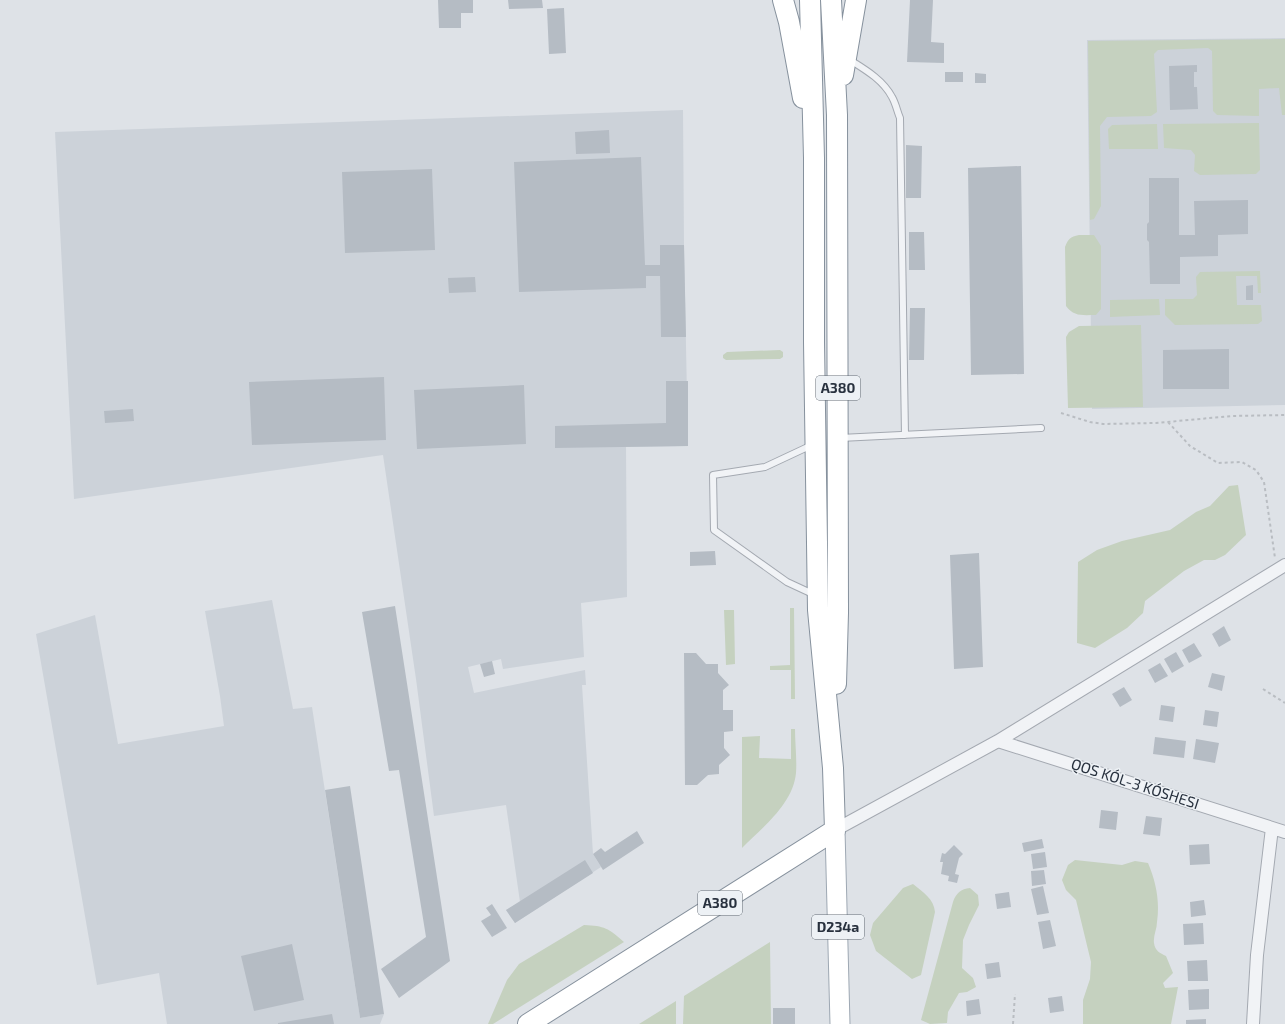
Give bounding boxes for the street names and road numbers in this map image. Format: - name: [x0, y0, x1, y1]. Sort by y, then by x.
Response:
- road number: A380: [816, 376, 860, 400]
- street label: QOS KÓL-3 KÓSHESI: [1069, 754, 1202, 813]
- road number: A380: [698, 891, 742, 915]
- road number: D234a: [812, 915, 864, 939]

